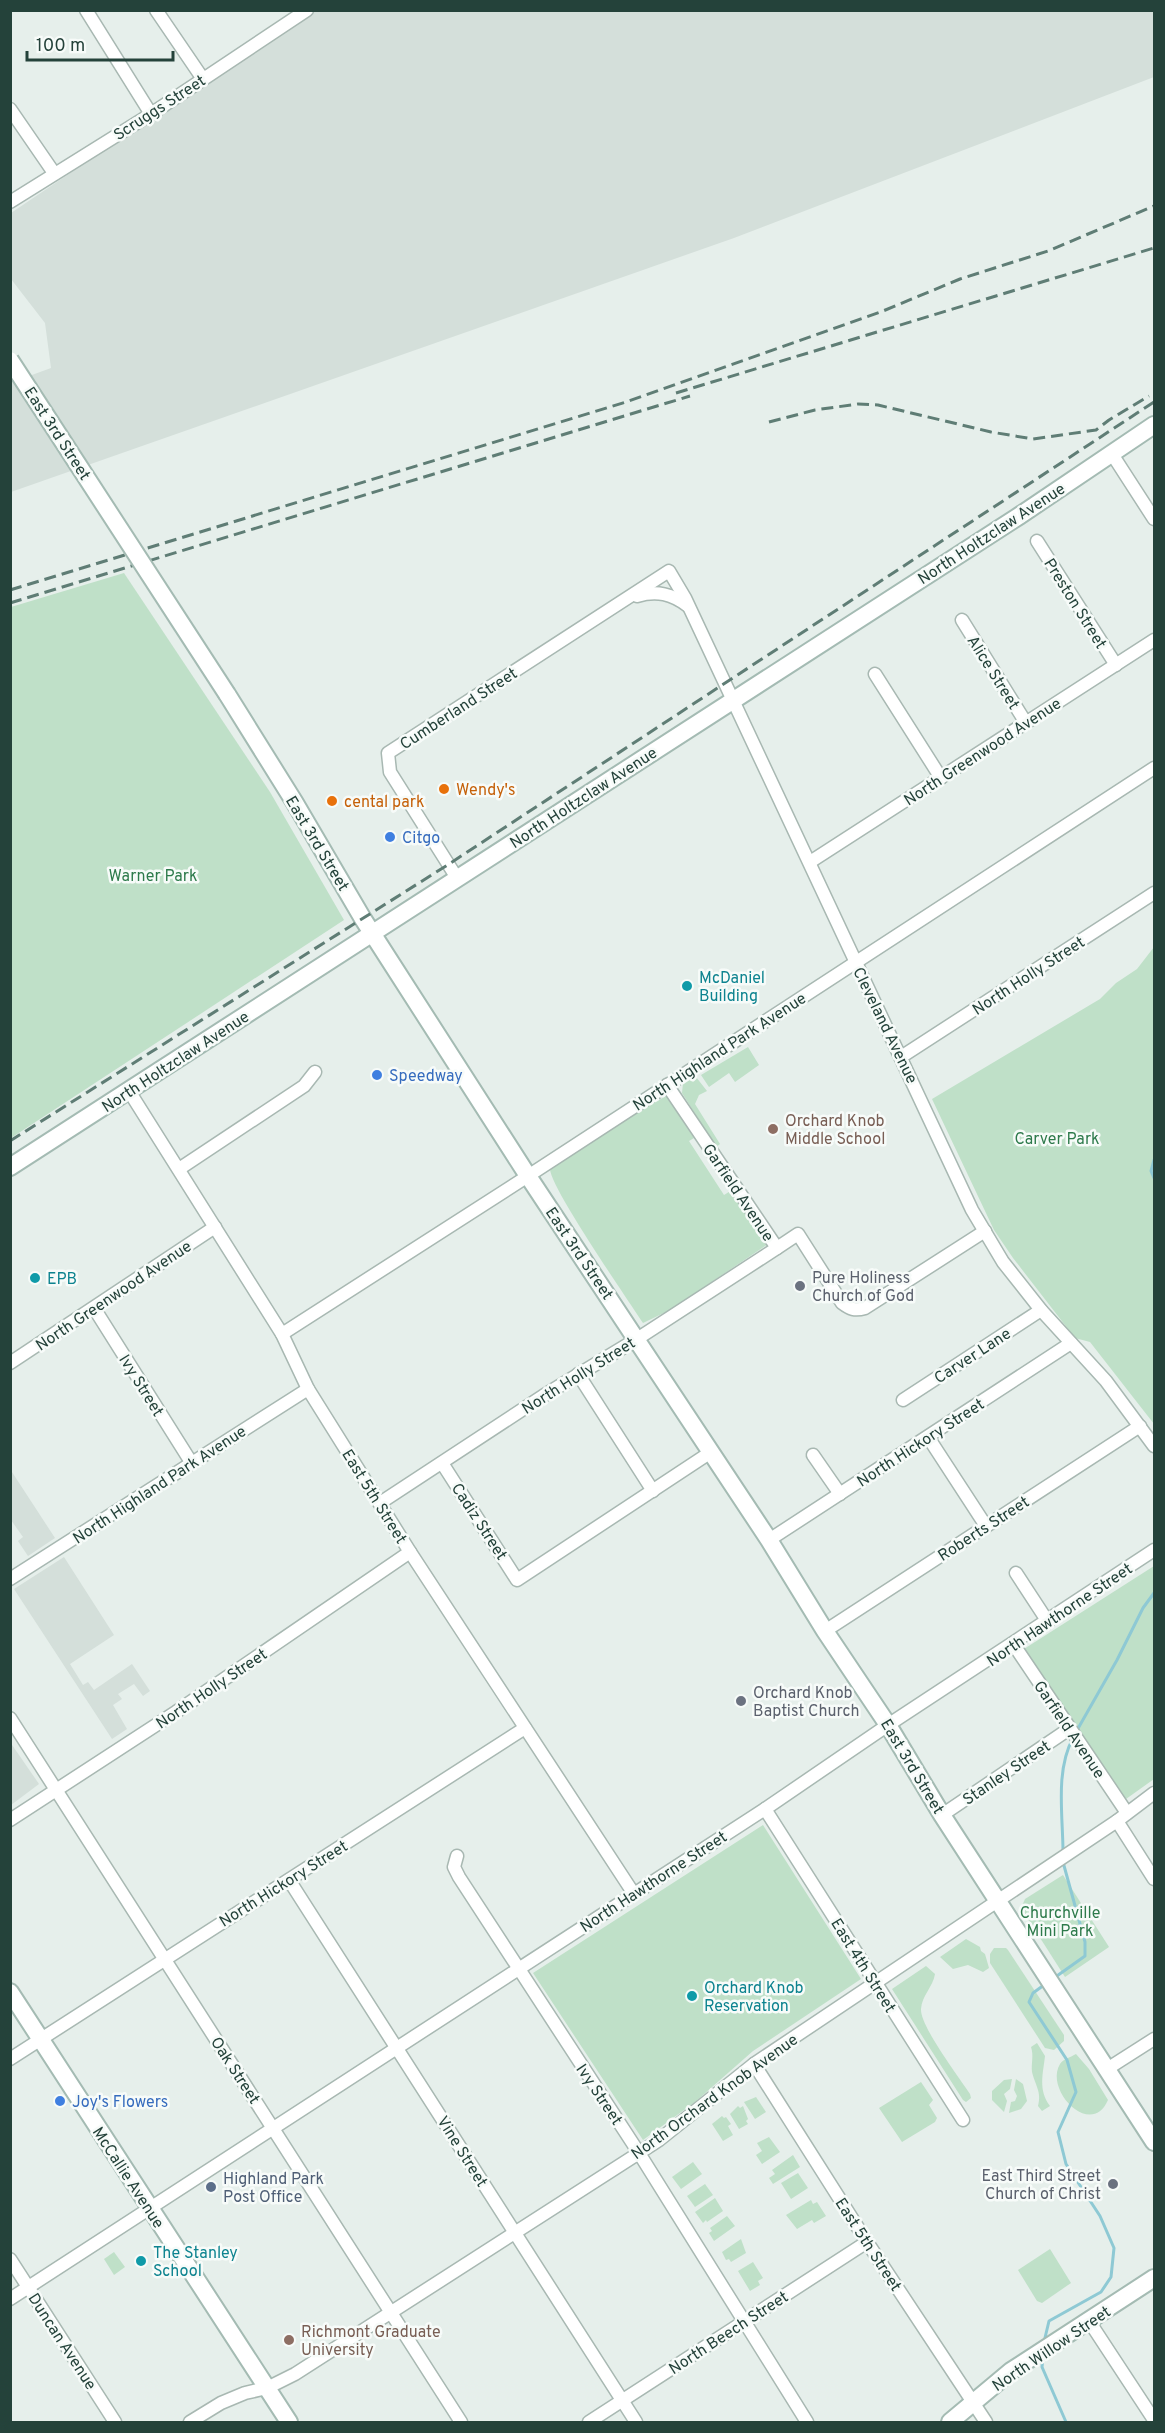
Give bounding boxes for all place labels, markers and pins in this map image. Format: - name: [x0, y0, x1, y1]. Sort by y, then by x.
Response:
- place label: Wendy's: [456, 781, 516, 801]
- marker: Wendy's: [437, 782, 451, 796]
- place label: cental park: [344, 793, 424, 813]
- marker: cental park: [325, 794, 339, 808]
- place label: Citgo: [402, 829, 440, 849]
- marker: Citgo: [383, 830, 397, 844]
- place label: McDaniel Building: [699, 969, 765, 1007]
- marker: McDaniel Building: [680, 979, 694, 993]
- place label: Speedway: [389, 1067, 463, 1087]
- marker: Speedway: [370, 1068, 384, 1082]
- place label: Orchard Knob Middle School: [785, 1112, 885, 1150]
- marker: Orchard Knob Middle School: [766, 1122, 780, 1136]
- place label: Pure Holiness Church of God: [812, 1269, 914, 1307]
- place label: EPB: [47, 1270, 77, 1290]
- marker: EPB: [28, 1271, 42, 1285]
- marker: Pure Holiness Church of God: [793, 1279, 807, 1293]
- place label: Orchard Knob Baptist Church: [753, 1684, 859, 1722]
- marker: Orchard Knob Baptist Church: [734, 1694, 748, 1708]
- place label: Orchard Knob Reservation: [704, 1979, 804, 2017]
- marker: Orchard Knob Reservation: [685, 1989, 699, 2003]
- place label: Joy's Flowers: [72, 2093, 168, 2113]
- marker: Joy's Flowers: [53, 2094, 67, 2108]
- place label: East Third Street Church of Christ: [982, 2167, 1101, 2205]
- place label: Highland Park Post Office: [223, 2170, 324, 2208]
- marker: East Third Street Church of Christ: [1106, 2177, 1120, 2191]
- marker: Highland Park Post Office: [204, 2180, 218, 2194]
- place label: The Stanley School: [153, 2244, 238, 2282]
- marker: The Stanley School: [134, 2254, 148, 2268]
- place label: Richmont Graduate University: [301, 2323, 441, 2361]
- marker: Richmont Graduate University: [282, 2333, 296, 2347]

